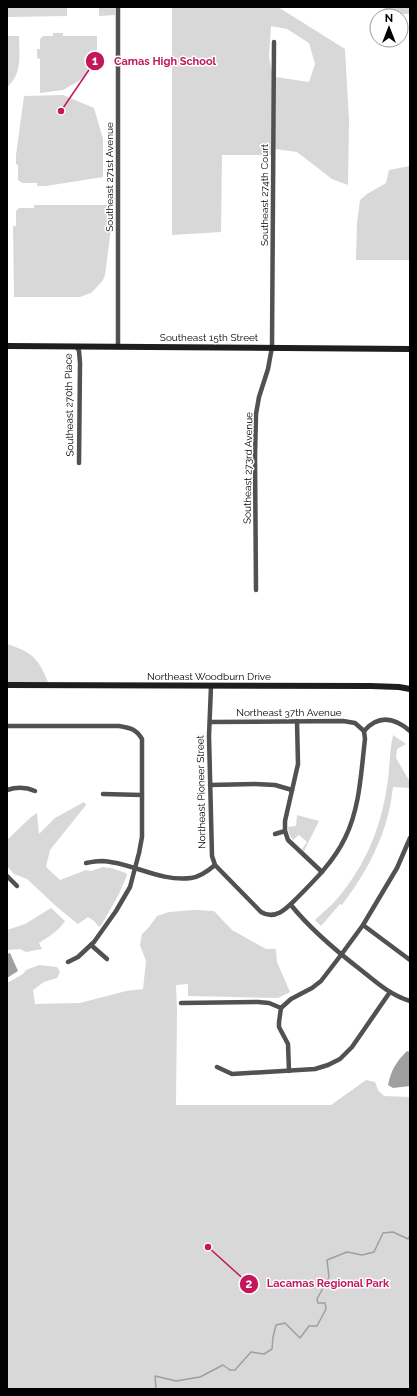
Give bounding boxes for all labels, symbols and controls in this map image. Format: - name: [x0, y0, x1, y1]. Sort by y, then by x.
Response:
- north arrow: [369, 8, 409, 48]
- text: N: [385, 12, 393, 25]
- callout: Camas High School: [85, 49, 224, 72]
- text: 1: [92, 54, 98, 68]
- text: Camas High School: [114, 55, 217, 68]
- street label: Southeast 271st Avenue: [104, 122, 115, 232]
- street label: Southeast 274th Court: [259, 143, 270, 246]
- street label: Southeast 15th Street: [160, 332, 259, 343]
- street label: Southeast 270th Place: [63, 353, 75, 457]
- street label: Southeast 273rd Avenue: [242, 412, 254, 524]
- street label: Northeast Woodburn Drive: [147, 671, 271, 682]
- street label: Northeast 37th Avenue: [236, 707, 342, 718]
- street label: Northeast Pioneer Street: [194, 734, 207, 849]
- callout: Lacamas Regional Park: [239, 1272, 397, 1295]
- text: 2: [246, 1277, 253, 1291]
- text: Lacamas Regional Park: [267, 1277, 390, 1290]

